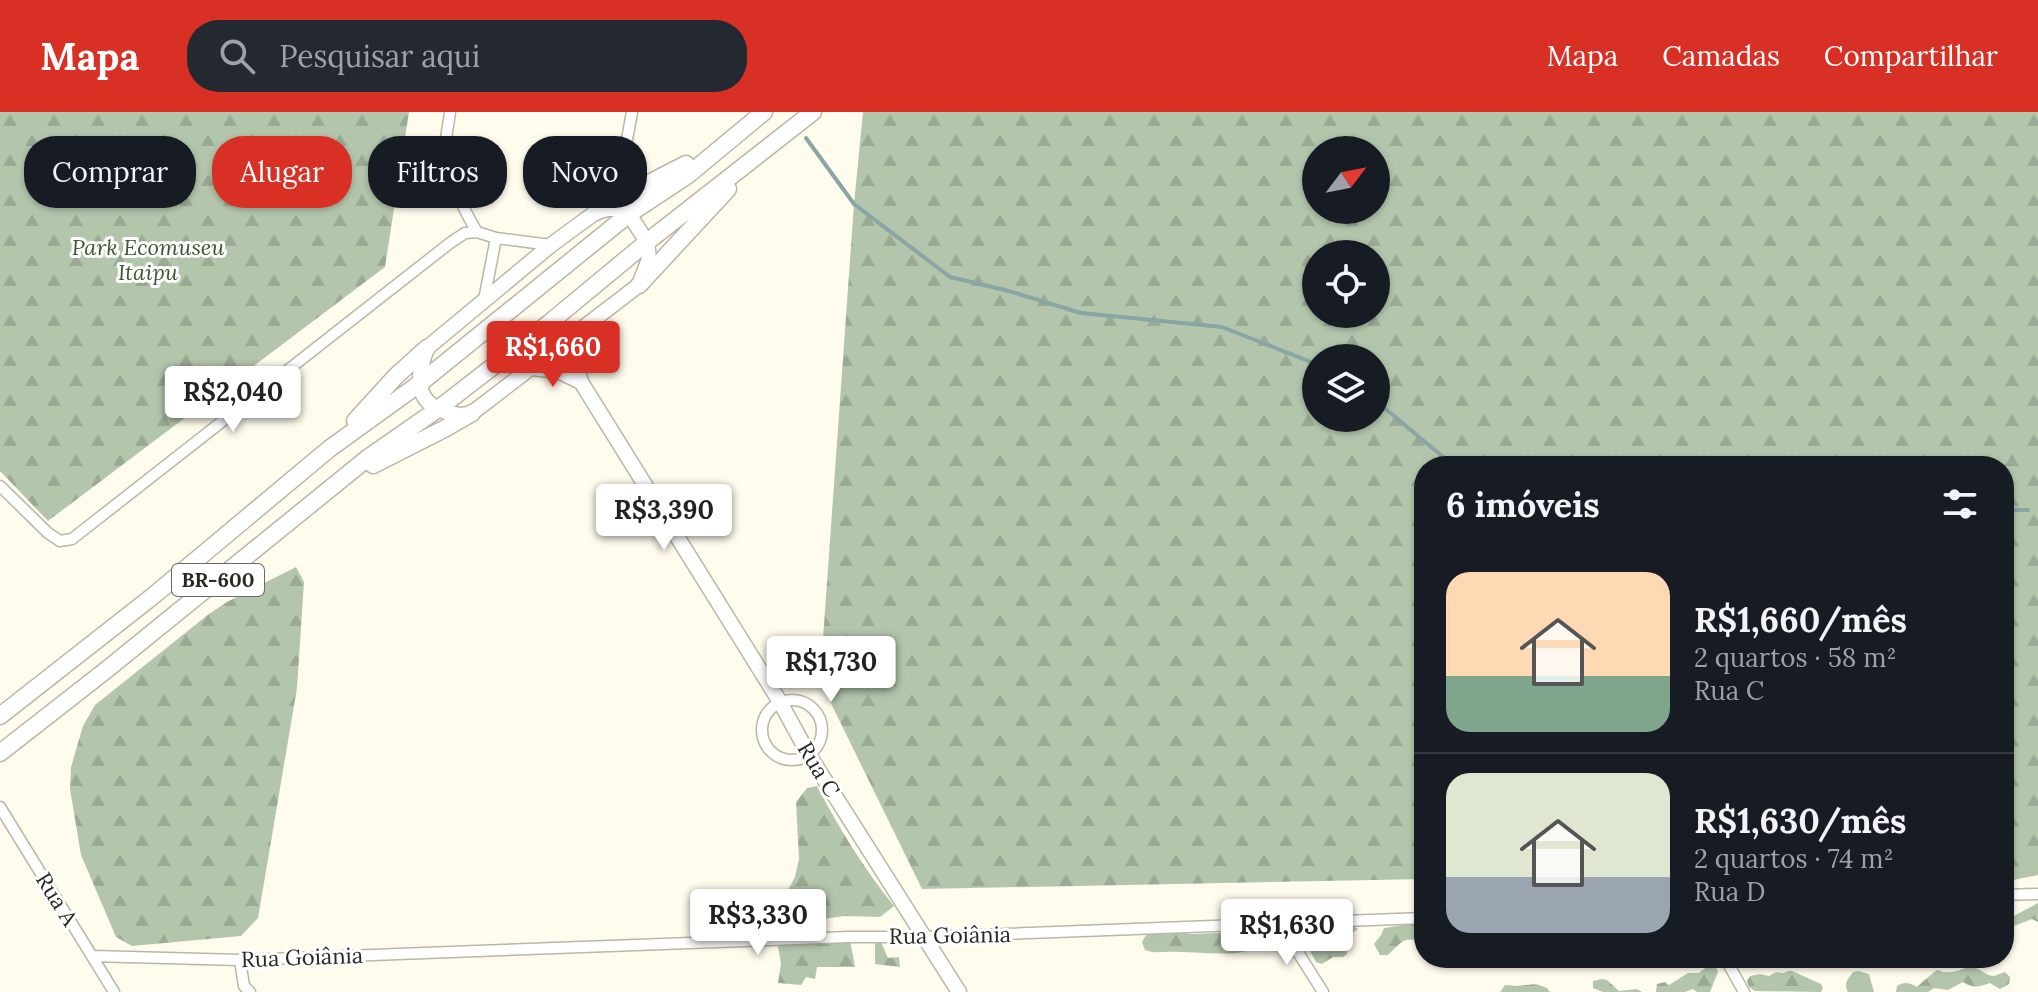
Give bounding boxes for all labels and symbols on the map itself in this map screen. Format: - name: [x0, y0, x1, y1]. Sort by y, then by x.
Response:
- north arrow: [1302, 136, 1390, 224]
- park label: Park Ecomuseu Itaipu: [72, 233, 224, 286]
- pin: R$1,660: [479, 321, 627, 389]
- pin: R$2,040: [159, 366, 307, 434]
- pin: R$3,390: [590, 484, 738, 552]
- road number: BR-600: [172, 564, 264, 596]
- pin: R$1,730: [757, 636, 905, 704]
- street label: Rua C: [792, 736, 846, 802]
- street label: Rua A: [30, 867, 85, 932]
- pin: R$3,330: [684, 889, 832, 957]
- pin: R$1,630: [1213, 899, 1361, 967]
- street label: Rua Goiânia: [889, 920, 1011, 950]
- street label: Rua Goiânia: [240, 941, 364, 973]

